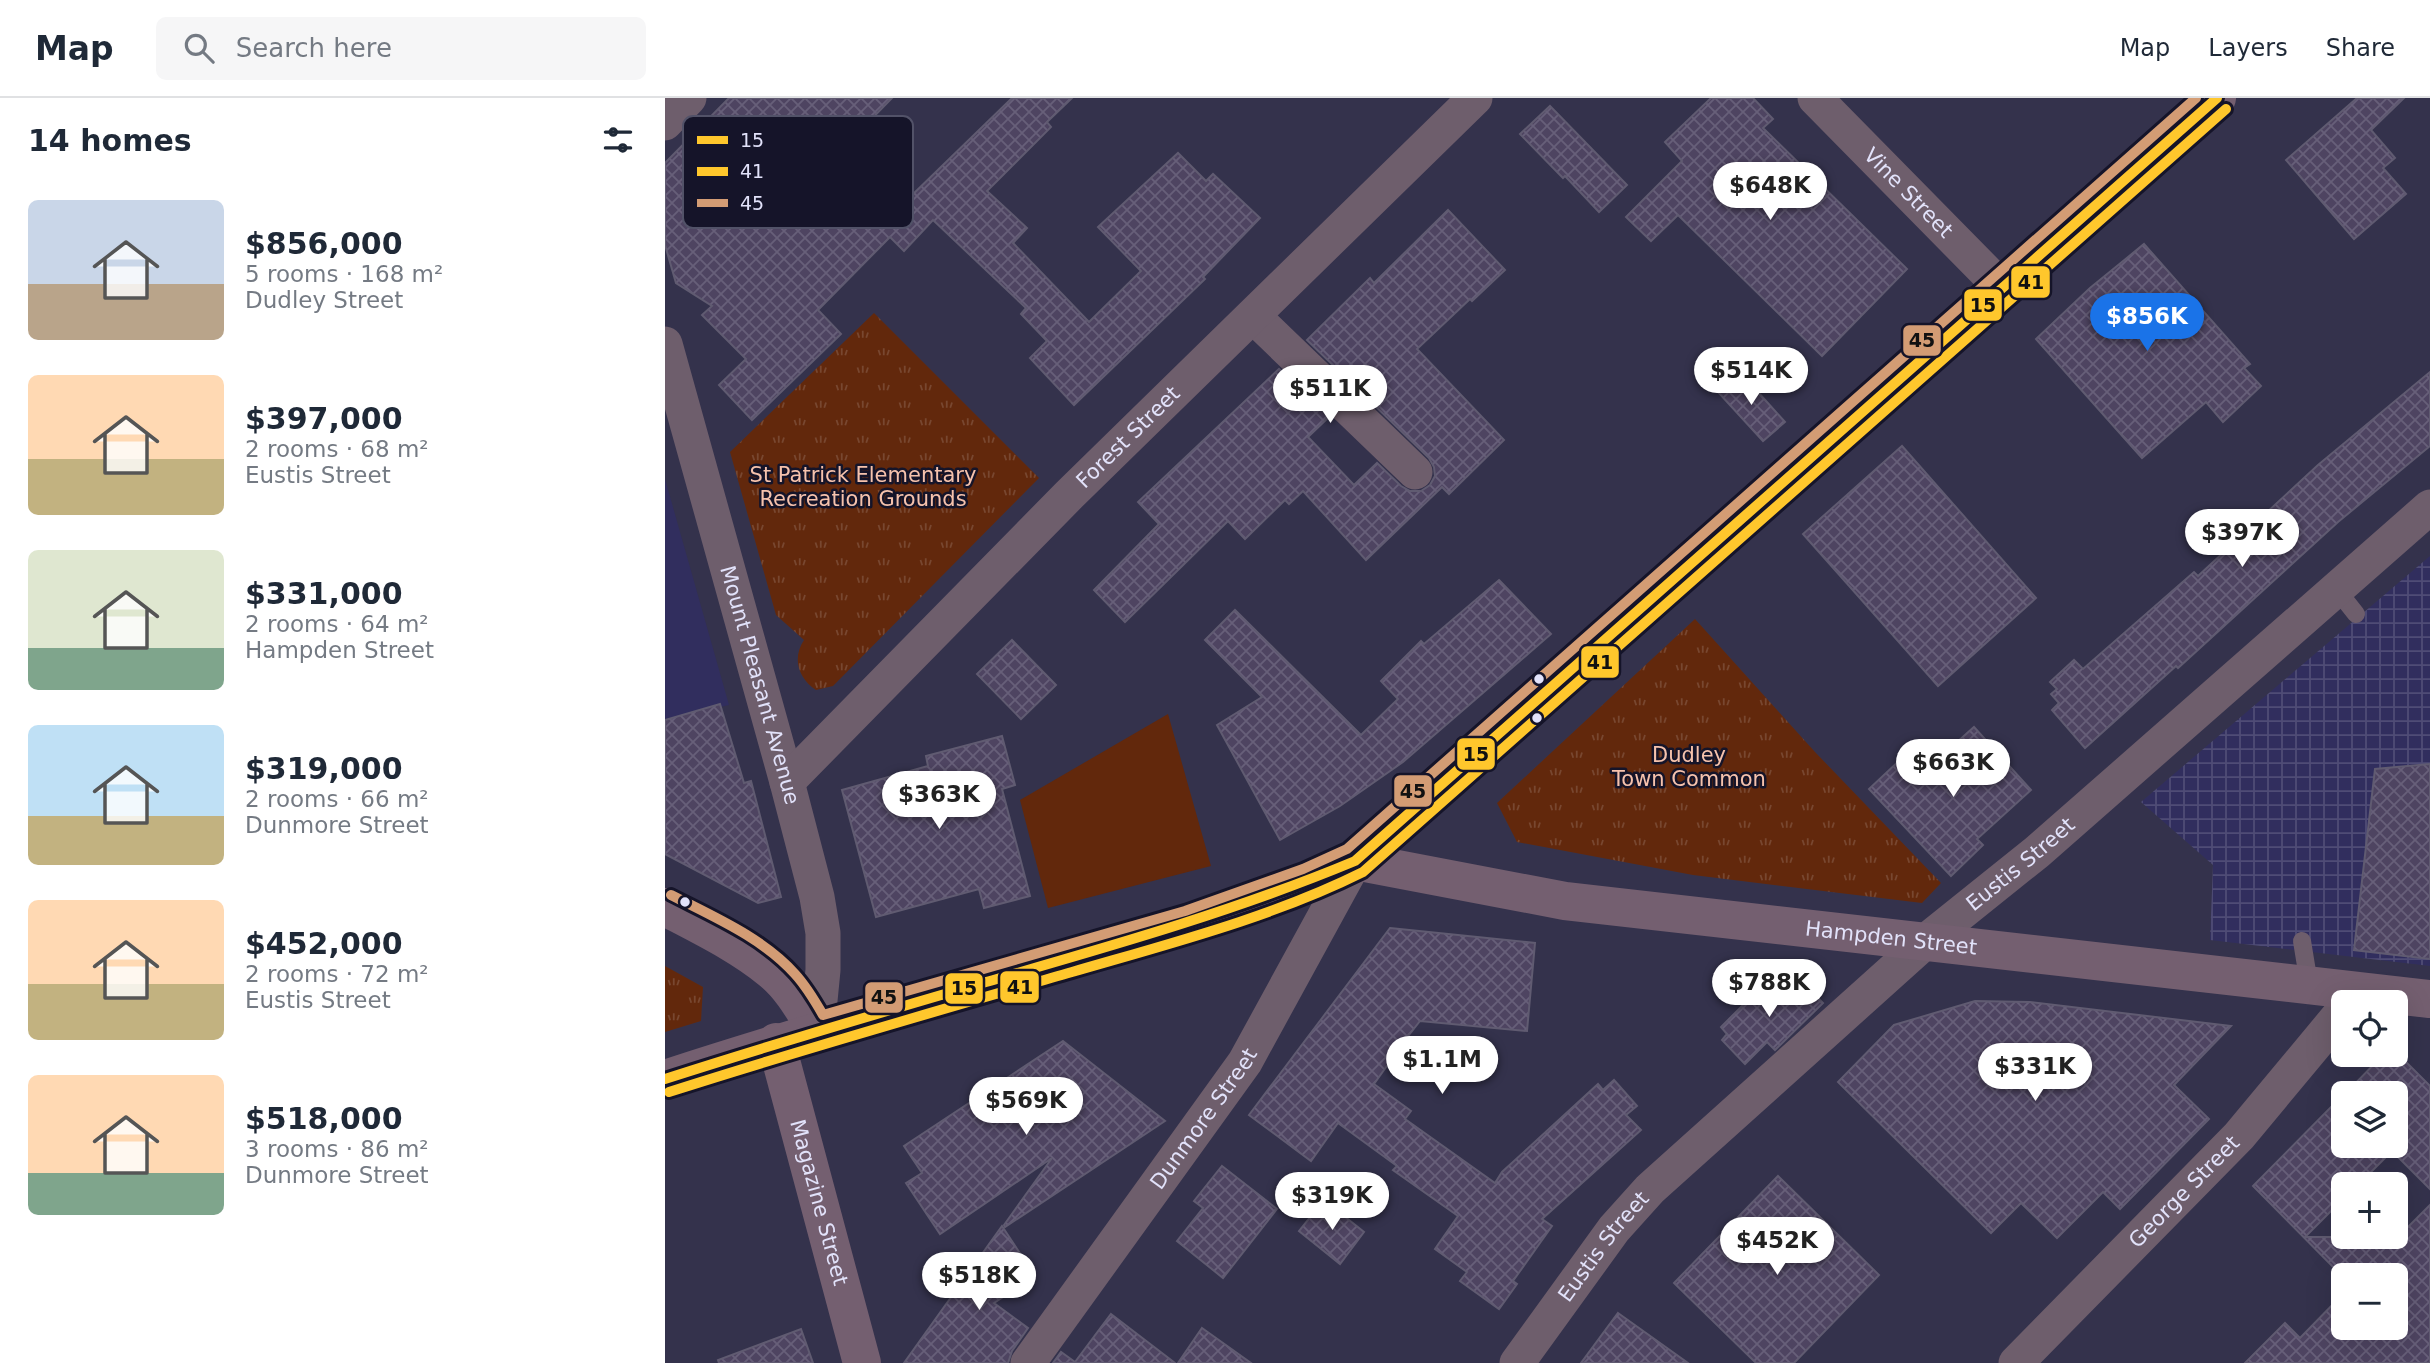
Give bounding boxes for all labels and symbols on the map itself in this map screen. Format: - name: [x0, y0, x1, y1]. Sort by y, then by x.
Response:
- legend: [683, 116, 913, 228]
- text: 15: [740, 129, 764, 151]
- street label: Vine Street: [1859, 143, 1958, 243]
- text: 41: [740, 160, 764, 182]
- pin: $648K: [1721, 162, 1819, 222]
- text: 45: [740, 192, 764, 214]
- line badge: 41: [2010, 265, 2051, 299]
- text: 41: [2018, 271, 2044, 293]
- line badge: 15: [1963, 288, 2003, 322]
- text: 15: [1970, 294, 1996, 316]
- pin: $856K: [2098, 294, 2196, 353]
- line badge: 45: [1902, 324, 1942, 357]
- text: 45: [1909, 329, 1935, 351]
- pin: $514K: [1702, 348, 1800, 407]
- pin: $511K: [1281, 366, 1379, 425]
- street label: Forest Street: [1071, 381, 1185, 493]
- park label: St Patrick Elementary Recreation Grounds: [750, 463, 976, 511]
- pin: $397K: [2193, 510, 2291, 569]
- street label: Mount Pleasant Avenue: [715, 563, 804, 807]
- line badge: 41: [1580, 645, 1620, 679]
- text: 41: [1587, 651, 1613, 673]
- unlabelled marker: [1532, 672, 1546, 686]
- unlabelled marker: [1530, 711, 1544, 725]
- line badge: 15: [1456, 737, 1496, 771]
- pin: $663K: [1904, 740, 2002, 799]
- text: 15: [1463, 743, 1489, 765]
- park label: Dudley Town Common: [1611, 743, 1766, 791]
- pin: $363K: [890, 772, 988, 831]
- line badge: 45: [1393, 774, 1433, 808]
- text: 45: [1400, 780, 1426, 802]
- street label: Eustis Street: [1962, 813, 2079, 916]
- unlabelled marker: [678, 895, 692, 909]
- street label: Hampden Street: [1804, 916, 1978, 960]
- pin: $788K: [1720, 960, 1818, 1019]
- line badge: 41: [999, 970, 1040, 1004]
- line badge: 15: [944, 972, 984, 1005]
- text: 41: [1007, 976, 1033, 998]
- text: 15: [951, 977, 977, 999]
- line badge: 45: [864, 981, 904, 1014]
- text: 45: [871, 986, 897, 1008]
- pin: $1.1M: [1393, 1037, 1491, 1096]
- street label: Dunmore Street: [1145, 1044, 1262, 1194]
- pin: $331K: [1986, 1044, 2084, 1103]
- pin: $569K: [977, 1077, 1075, 1137]
- street label: Magazine Street: [785, 1117, 853, 1288]
- street label: George Street: [2124, 1131, 2244, 1253]
- pin: $319K: [1283, 1172, 1381, 1232]
- street label: Eustis Street: [1553, 1187, 1654, 1306]
- pin: $452K: [1728, 1218, 1826, 1277]
- pin: $518K: [930, 1252, 1028, 1312]

